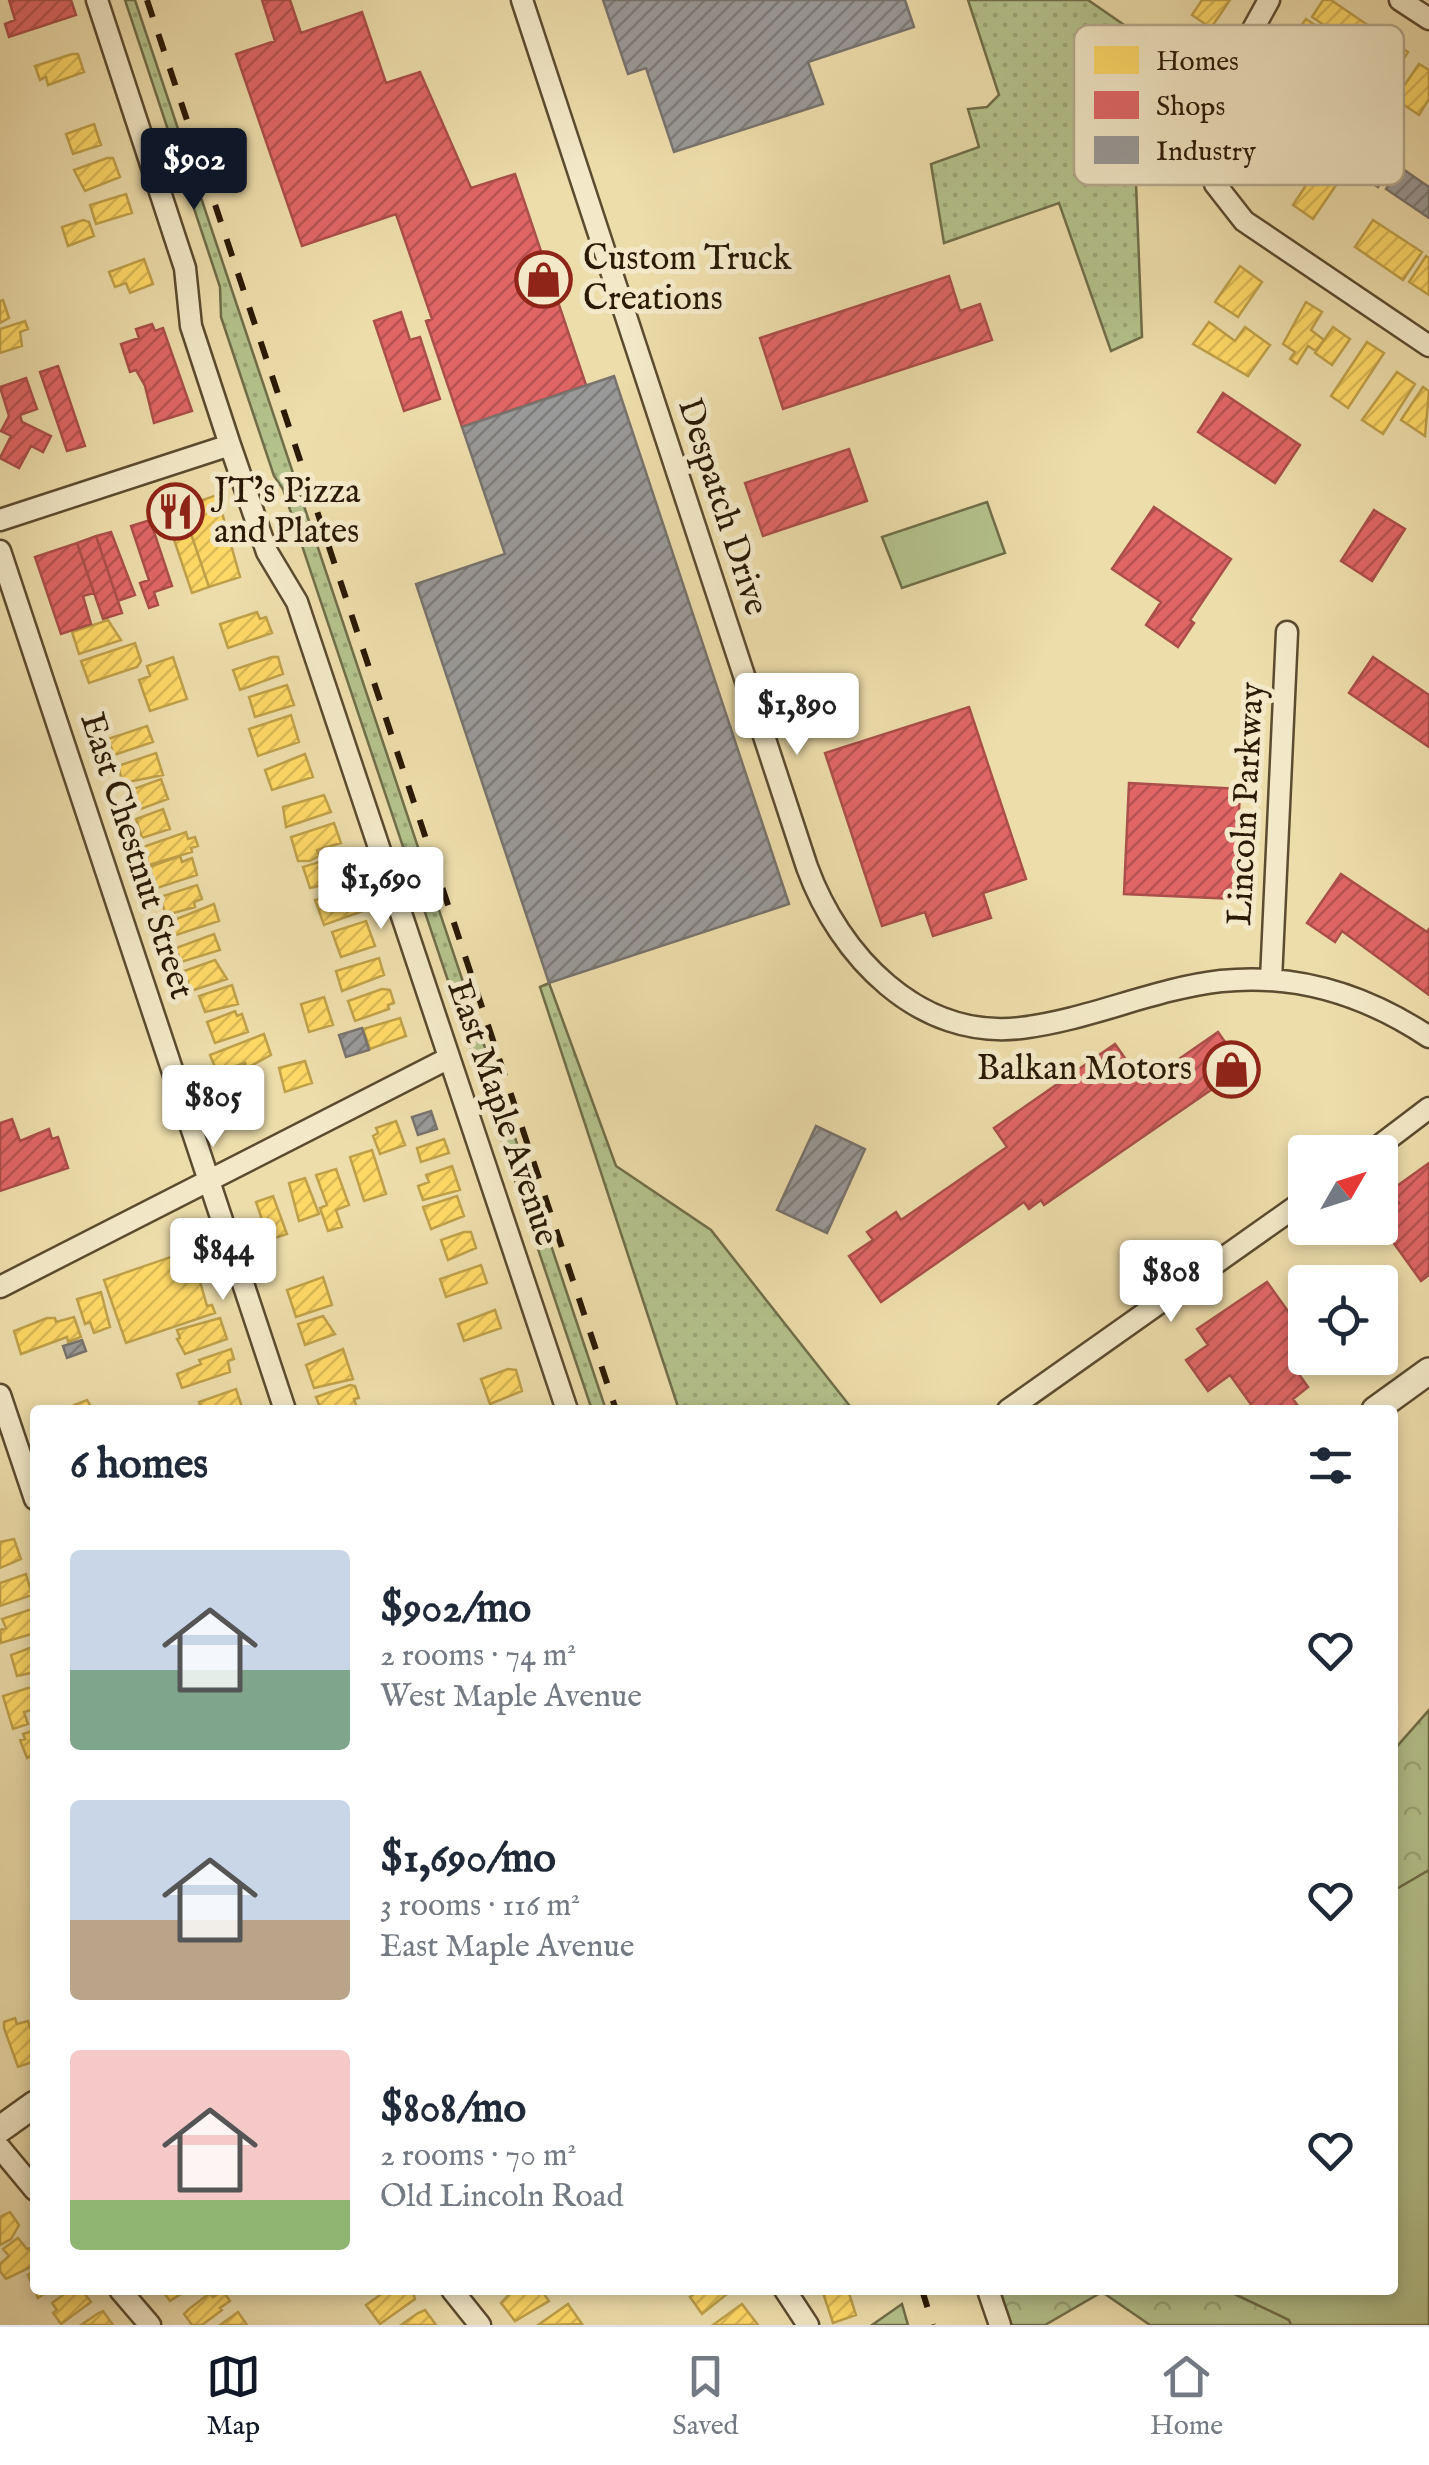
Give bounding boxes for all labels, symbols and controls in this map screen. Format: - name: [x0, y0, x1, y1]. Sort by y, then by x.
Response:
- legend: [1074, 25, 1404, 185]
- text: Homes: [1156, 45, 1239, 80]
- text: Shops: [1156, 90, 1225, 125]
- pin: $902: [135, 128, 253, 213]
- text: Industry: [1156, 135, 1256, 170]
- text: $902: [163, 140, 225, 181]
- place label: Custom Truck Creations: [583, 237, 792, 322]
- shop icon: Custom Truck Creations: [514, 249, 574, 309]
- street label: Despatch Drive: [666, 393, 778, 621]
- place label: JT's Pizza and Plates: [210, 470, 361, 555]
- restaurant icon: JT's Pizza and Plates: [145, 482, 205, 542]
- pin: $1,890: [716, 673, 878, 758]
- street label: Lincoln Parkway: [1218, 680, 1276, 927]
- text: $1,890: [757, 685, 837, 726]
- street label: East Chestnut Street: [68, 707, 204, 1005]
- pin: $1,690: [300, 847, 462, 932]
- text: $1,690: [340, 859, 422, 900]
- street label: East Maple Avenue: [435, 974, 569, 1252]
- shop icon: Balkan Motors: [1201, 1039, 1261, 1099]
- place label: Balkan Motors: [977, 1047, 1192, 1092]
- pin: $805: [154, 1065, 272, 1150]
- text: $805: [184, 1077, 242, 1118]
- north arrow: [1288, 1135, 1398, 1245]
- map controls: [1288, 1135, 1398, 1375]
- pin: $844: [164, 1218, 282, 1303]
- text: $844: [192, 1230, 254, 1271]
- pin: $808: [1112, 1240, 1230, 1325]
- text: $808: [1142, 1252, 1200, 1293]
- button: locate: [1288, 1265, 1398, 1375]
- icon: filters: [1303, 1438, 1358, 1493]
- text: 6 homes: [70, 1439, 208, 1492]
- text: $902/mo: [380, 1583, 531, 1636]
- icon: home: [150, 1590, 270, 1710]
- icon: heart: [1303, 1623, 1358, 1678]
- text: 2 rooms · 74 m²: [380, 1636, 576, 1677]
- text: West Maple Avenue: [380, 1677, 642, 1718]
- text: $1,690/mo: [380, 1833, 556, 1886]
- icon: home: [150, 1840, 270, 1960]
- icon: heart: [1303, 1873, 1358, 1928]
- text: 3 rooms · 116 m²: [380, 1886, 580, 1927]
- text: East Maple Avenue: [380, 1927, 634, 1968]
- text: $808/mo: [380, 2083, 526, 2136]
- icon: home: [150, 2090, 270, 2210]
- icon: heart: [1303, 2123, 1358, 2178]
- text: 2 rooms · 70 m²: [380, 2136, 577, 2177]
- text: Old Lincoln Road: [380, 2177, 624, 2218]
- tab: Map: [206, 2349, 261, 2444]
- tab: Saved: [672, 2349, 739, 2444]
- tab: Home: [1150, 2349, 1223, 2444]

